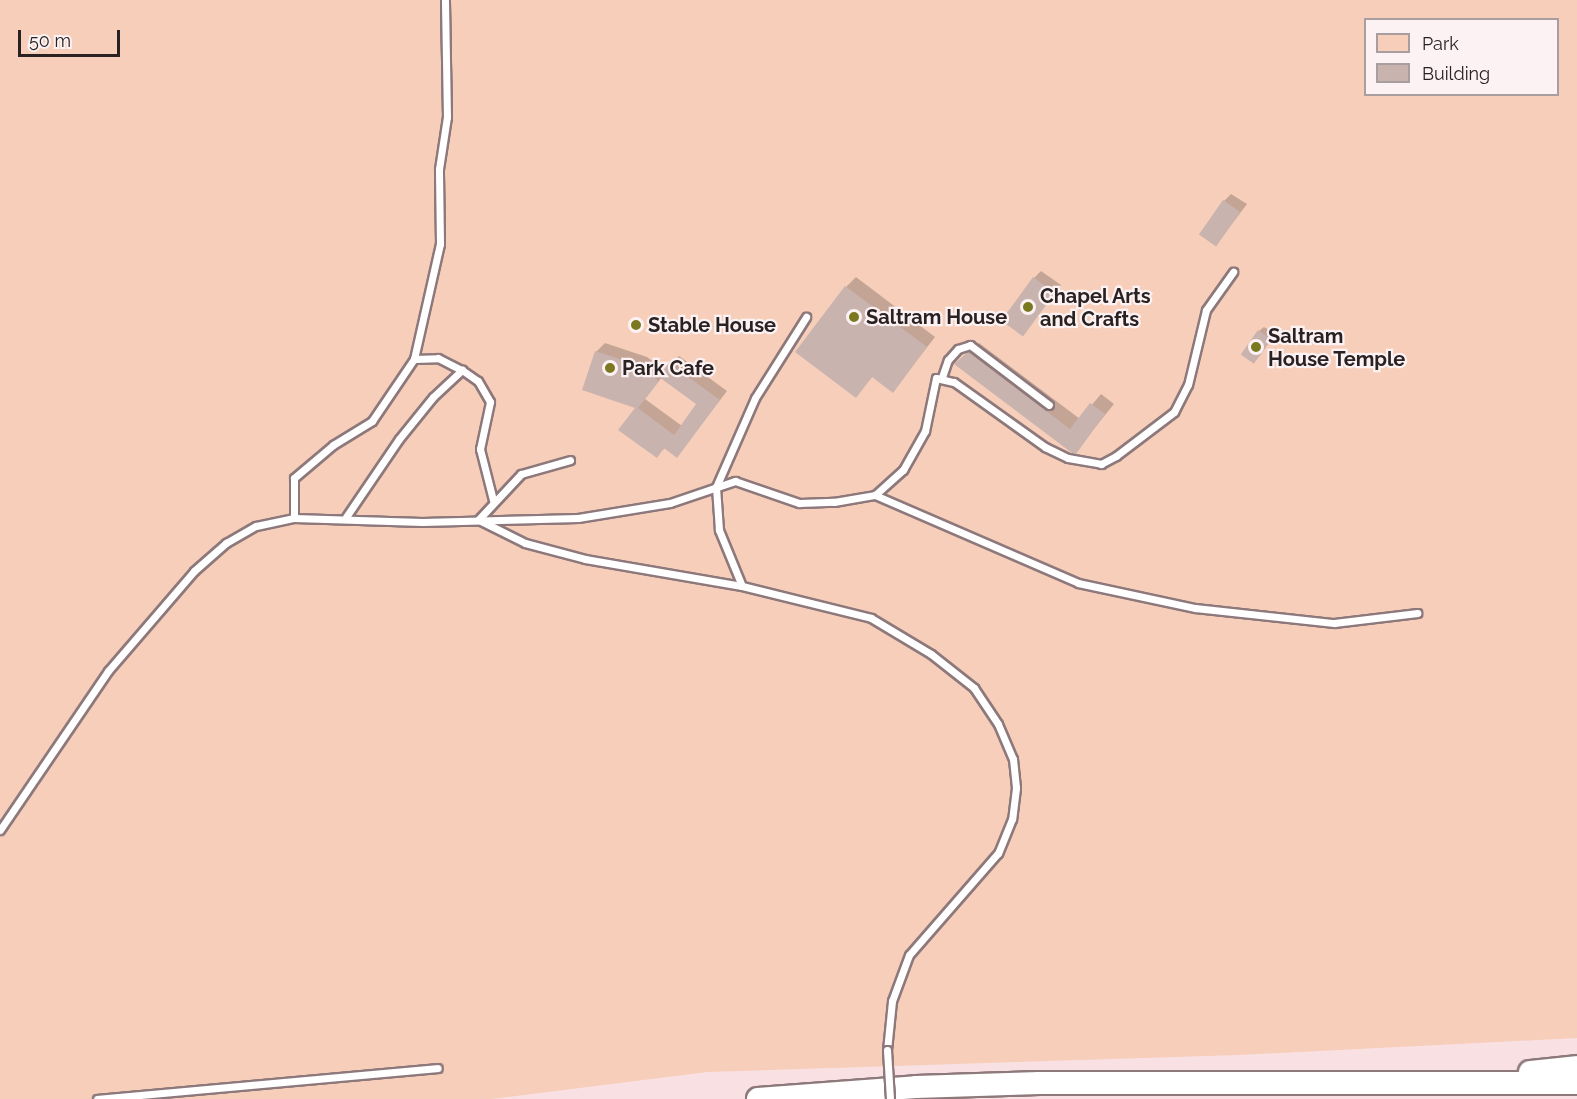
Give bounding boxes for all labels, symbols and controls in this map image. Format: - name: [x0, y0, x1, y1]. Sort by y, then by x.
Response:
- scale bar: [21, 18, 123, 56]
- legend: [1364, 18, 1559, 96]
- text: 50 m: [29, 30, 71, 51]
- text: Park: [1422, 33, 1459, 54]
- text: Building: [1422, 63, 1490, 84]
- place label: Chapel Arts and Crafts: [1040, 284, 1152, 331]
- marker: Chapel Arts and Crafts: [1021, 300, 1035, 314]
- place label: Saltram House: [866, 305, 1007, 329]
- marker: Saltram House: [847, 310, 861, 324]
- place label: Stable House: [648, 313, 776, 337]
- marker: Stable House: [629, 318, 643, 332]
- place label: Saltram House Temple: [1268, 324, 1406, 371]
- marker: Saltram House Temple: [1249, 340, 1263, 354]
- place label: Park Cafe: [622, 356, 714, 380]
- marker: Park Cafe: [603, 361, 617, 375]

